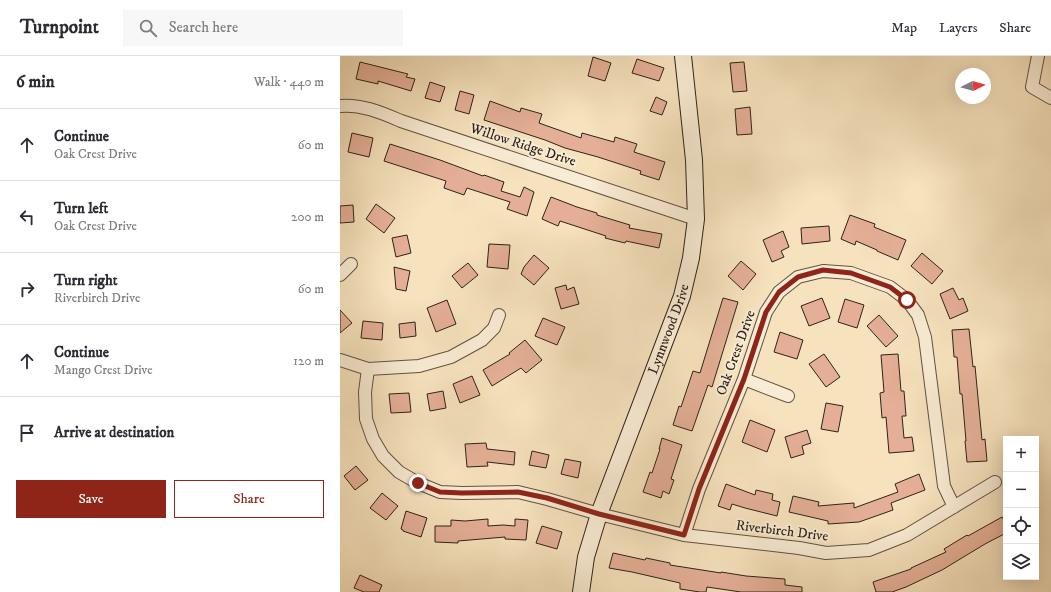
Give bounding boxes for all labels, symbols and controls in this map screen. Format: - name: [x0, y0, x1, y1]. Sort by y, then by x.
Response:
- search box: [123, 10, 403, 46]
- text: Turnpoint: [20, 16, 99, 39]
- icon: search: [137, 17, 159, 39]
- text: Search here: [169, 18, 238, 37]
- text: Map: [891, 19, 917, 37]
- text: Layers: [939, 19, 977, 37]
- text: Share: [999, 19, 1031, 37]
- north arrow: [955, 68, 991, 104]
- text: 6 min: [16, 71, 55, 93]
- text: Walk · 440 m: [254, 74, 324, 90]
- street label: Willow Ridge Drive: [467, 119, 578, 171]
- text: Continue: [54, 127, 109, 146]
- icon: ahead: [16, 134, 38, 156]
- text: 60 m: [298, 137, 324, 153]
- text: Oak Crest Drive: [54, 146, 137, 162]
- text: Turn left: [54, 199, 108, 218]
- icon: left: [16, 206, 38, 228]
- text: 200 m: [291, 209, 324, 225]
- text: Oak Crest Drive: [54, 218, 137, 234]
- text: Turn right: [54, 271, 117, 290]
- icon: right: [16, 278, 38, 300]
- text: 60 m: [298, 281, 324, 297]
- street label: Lynnwood Drive: [644, 282, 694, 377]
- text: Riverbirch Drive: [54, 290, 140, 306]
- route start: [898, 291, 916, 309]
- street label: Oak Crest Drive: [712, 308, 760, 398]
- text: Continue: [54, 343, 109, 362]
- icon: ahead: [16, 350, 38, 372]
- text: 120 m: [293, 353, 324, 369]
- text: Mango Crest Drive: [54, 362, 153, 378]
- icon: arrive: [16, 422, 38, 444]
- text: Arrive at destination: [54, 423, 174, 442]
- map controls: [1003, 436, 1039, 580]
- button: +: [1003, 436, 1039, 472]
- button: −: [1003, 472, 1039, 508]
- route end: [409, 474, 427, 492]
- button: Save: [16, 480, 166, 518]
- button: Share: [174, 480, 324, 518]
- button: locate: [1003, 508, 1039, 544]
- street label: Riverbirch Drive: [735, 516, 829, 546]
- button: layers: [1003, 544, 1039, 580]

